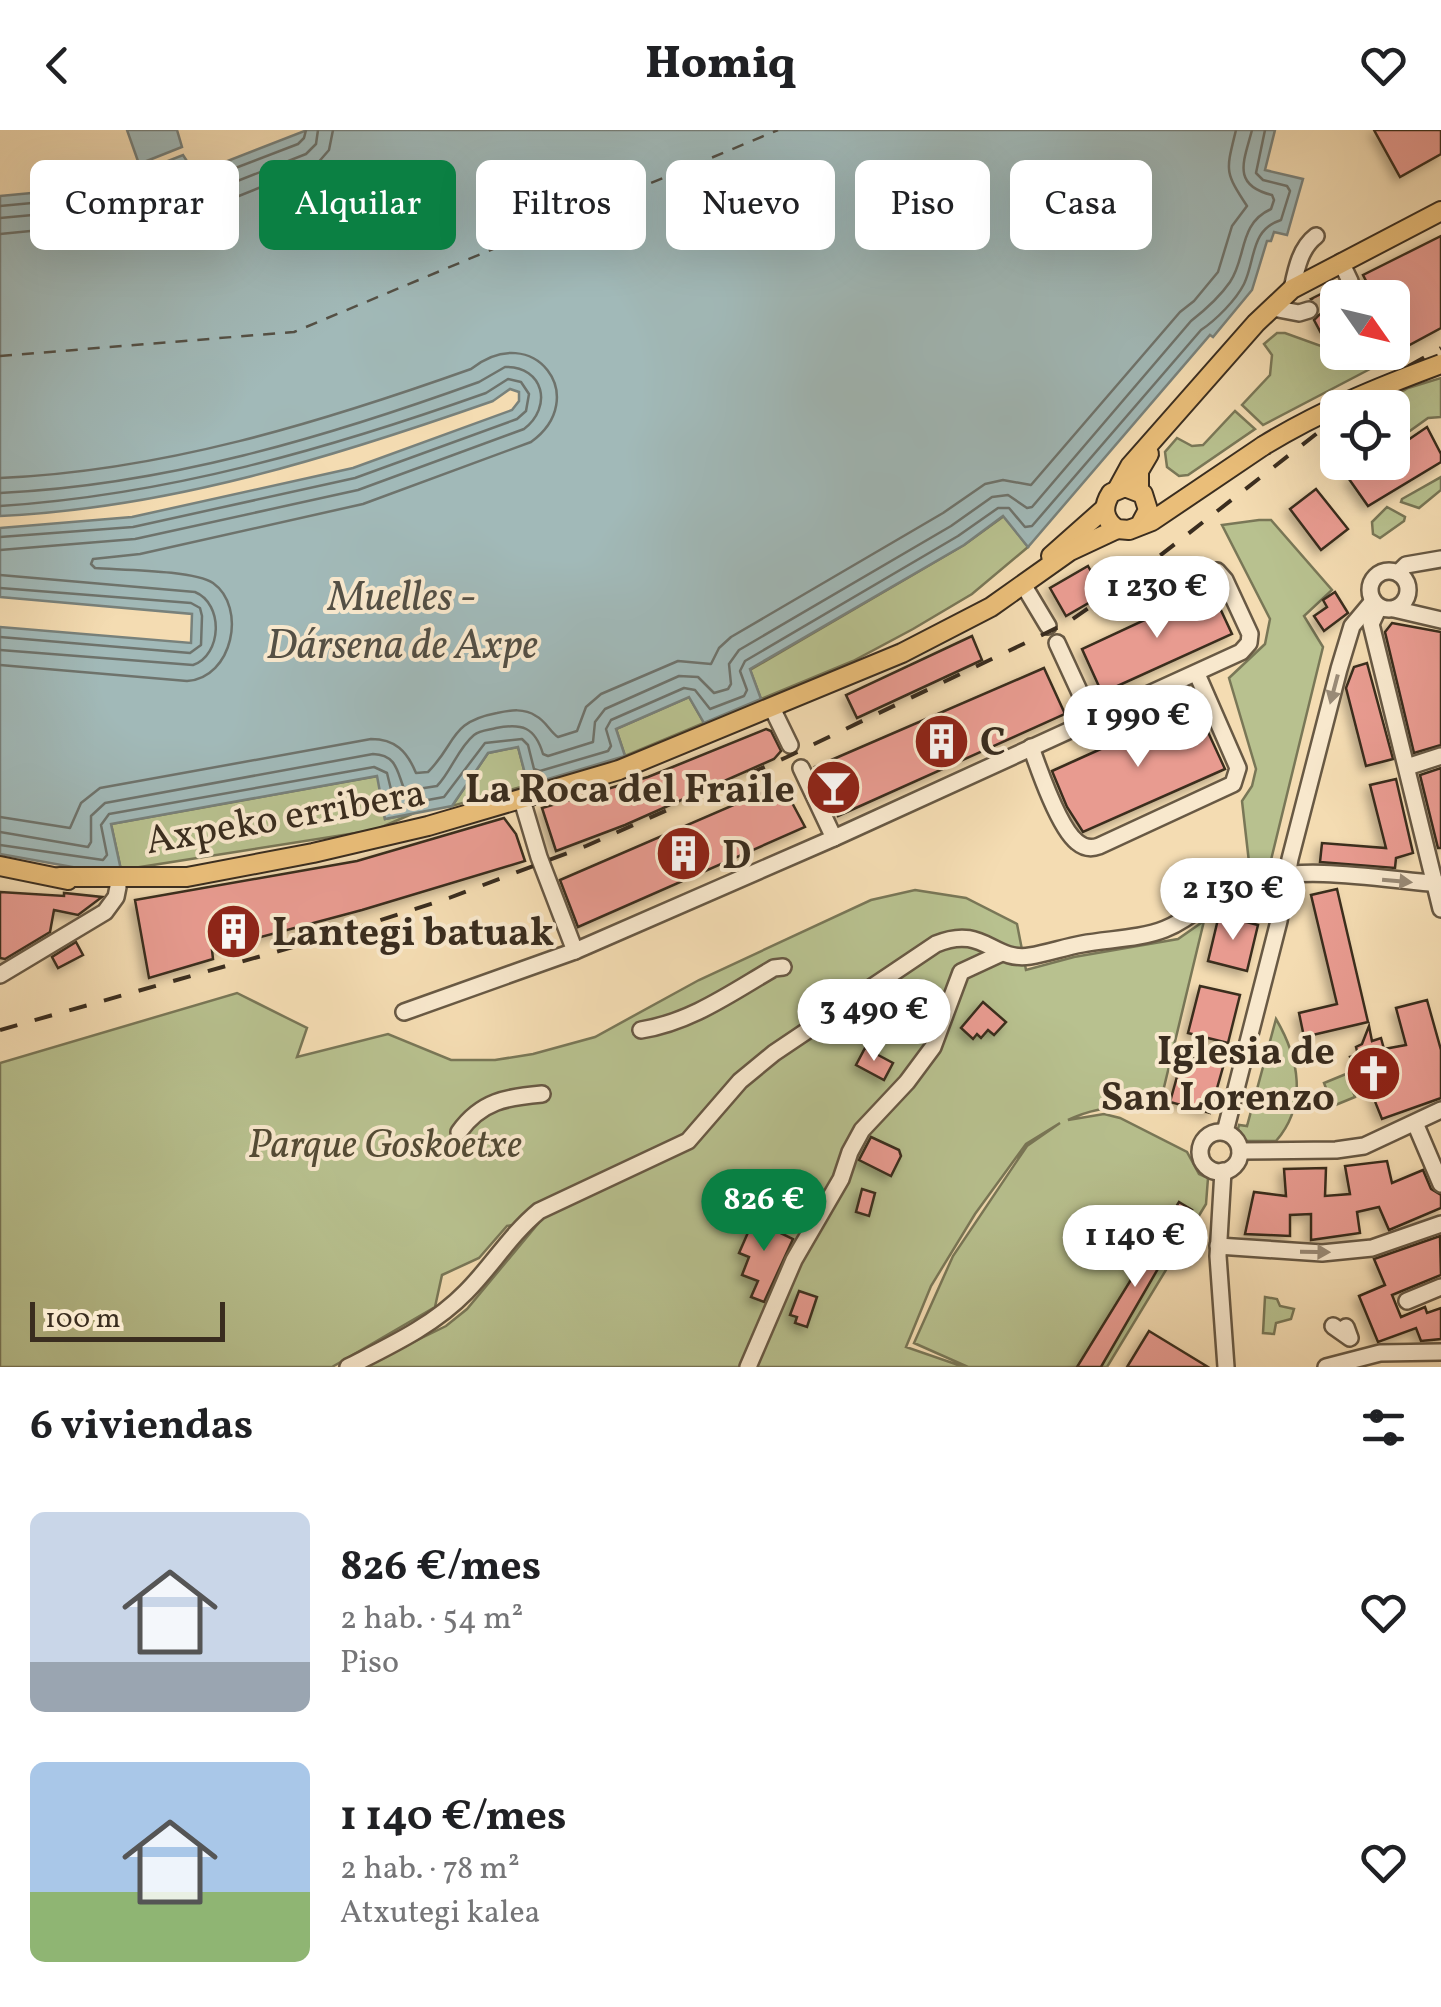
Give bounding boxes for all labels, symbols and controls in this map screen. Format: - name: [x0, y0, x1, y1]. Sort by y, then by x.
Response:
- text: Homiq: [645, 34, 796, 97]
- icon: back: [30, 38, 85, 93]
- icon: heart: [1356, 38, 1411, 93]
- chip: Comprar: [30, 160, 239, 250]
- chip: Alquilar: [259, 160, 456, 250]
- chip: Filtros: [476, 160, 646, 250]
- chip: Nuevo: [666, 160, 835, 250]
- chip: Piso: [855, 160, 990, 250]
- chip: Casa: [1010, 160, 1152, 250]
- north arrow: [1320, 280, 1410, 370]
- map controls: [1320, 280, 1410, 480]
- button: locate: [1320, 390, 1410, 480]
- pin: 1 230 €: [1065, 556, 1249, 641]
- text: 1 230 €: [1107, 566, 1207, 610]
- water label: Muelles - Dársena de Axpe: [266, 570, 538, 677]
- one-way arrow: [1326, 673, 1342, 704]
- pin: 1 990 €: [1046, 685, 1230, 770]
- text: 1 990 €: [1086, 695, 1190, 739]
- building icon: C: [911, 711, 971, 771]
- place label: C: [980, 717, 1006, 773]
- bar icon: La Roca del Fraile: [804, 758, 864, 818]
- place label: La Roca del Fraile: [465, 764, 795, 820]
- street label: Axpeko erribera: [141, 767, 430, 871]
- building icon: D: [653, 824, 713, 884]
- place label: D: [722, 830, 751, 886]
- pin: 2 130 €: [1141, 858, 1325, 943]
- text: 2 130 €: [1182, 868, 1284, 912]
- one-way arrow: [1381, 873, 1413, 889]
- building icon: Lantegi batuak: [203, 901, 263, 961]
- place label: Lantegi batuak: [272, 907, 554, 963]
- pin: 3 490 €: [782, 979, 966, 1064]
- text: 3 490 €: [820, 989, 929, 1033]
- place label: Iglesia de San Lorenzo: [1101, 1026, 1335, 1128]
- church icon: Iglesia de San Lorenzo: [1344, 1043, 1404, 1103]
- park label: Parque Goskoetxe: [248, 1119, 522, 1175]
- pin: 826 €: [694, 1169, 834, 1254]
- text: 826 €: [723, 1179, 805, 1223]
- pin: 1 140 €: [1043, 1205, 1227, 1290]
- text: 1 140 €: [1085, 1215, 1185, 1259]
- one-way arrow: [1300, 1244, 1332, 1260]
- scale bar: [30, 1297, 225, 1342]
- text: 100 m: [45, 1300, 120, 1339]
- text: 6 viviendas: [30, 1398, 253, 1457]
- icon: filters: [1356, 1400, 1411, 1455]
- text: 826 €/mes: [340, 1539, 541, 1598]
- icon: home: [110, 1552, 230, 1672]
- icon: heart: [1356, 1585, 1411, 1640]
- text: 2 hab. · 54 m²: [340, 1598, 523, 1642]
- text: Piso: [340, 1642, 399, 1686]
- text: 1 140 €/mes: [340, 1789, 566, 1848]
- icon: home: [110, 1802, 230, 1922]
- icon: heart: [1356, 1835, 1411, 1890]
- text: 2 hab. · 78 m²: [340, 1848, 520, 1892]
- text: Atxutegi kalea: [340, 1892, 541, 1936]

